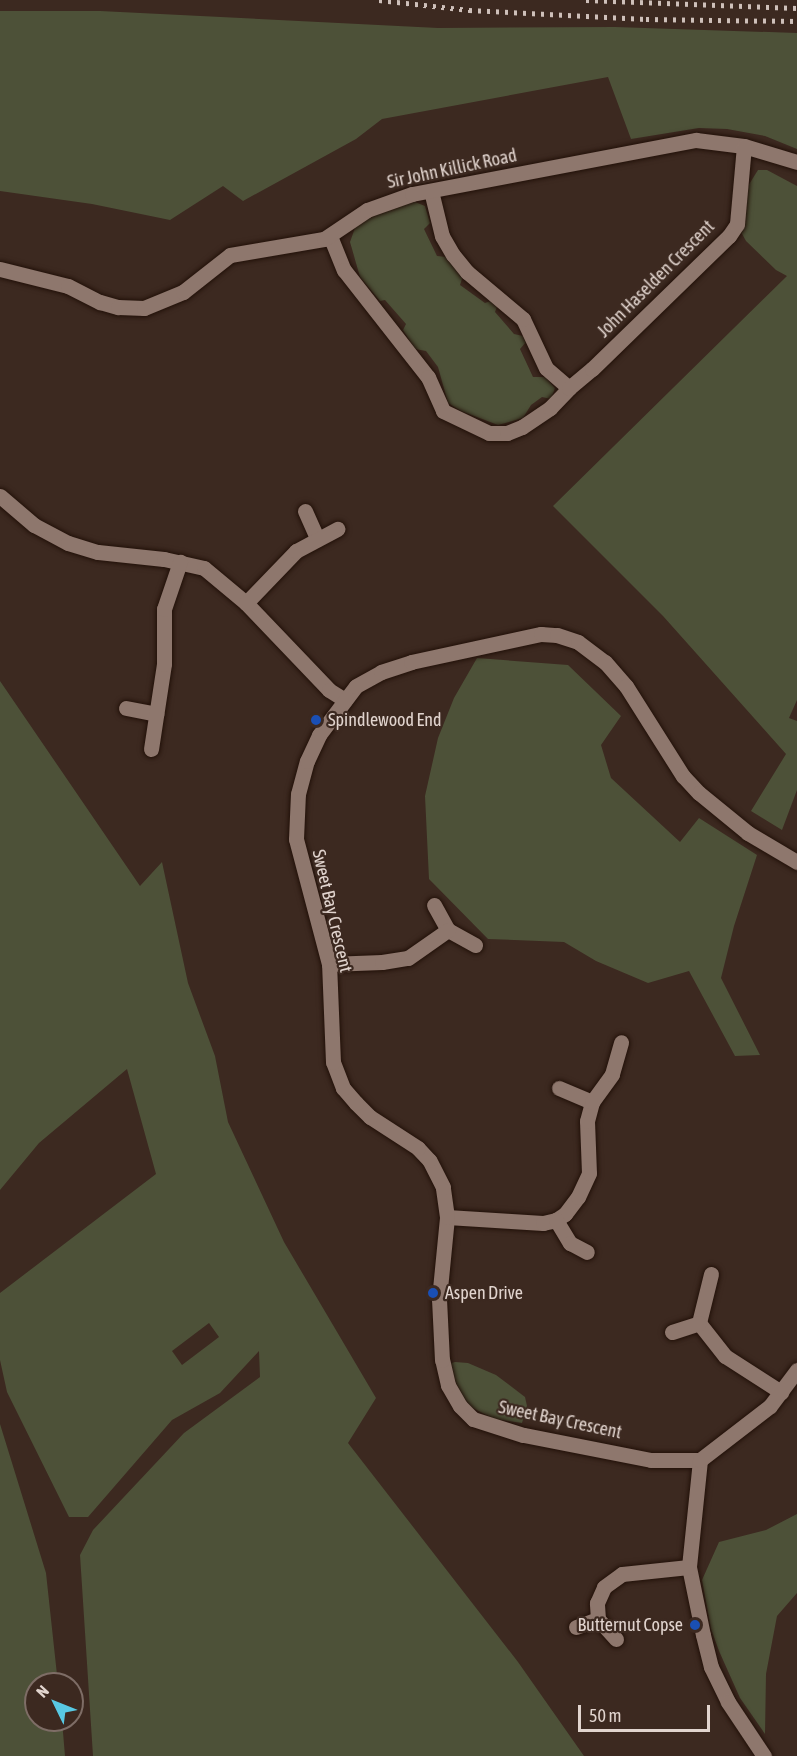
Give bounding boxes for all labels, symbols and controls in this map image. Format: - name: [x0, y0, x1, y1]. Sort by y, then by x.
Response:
- street label: Sir John Killick Road: [385, 145, 519, 193]
- street label: John Haselden Crescent: [593, 216, 719, 342]
- place label: Spindlewood End: [328, 709, 441, 731]
- marker: Spindlewood End: [309, 713, 323, 727]
- street label: Sweet Bay Crescent: [307, 848, 357, 974]
- place label: Aspen Drive: [445, 1282, 523, 1304]
- marker: Aspen Drive: [426, 1286, 440, 1300]
- street label: Sweet Bay Crescent: [496, 1396, 624, 1444]
- place label: Butternut Copse: [577, 1614, 683, 1636]
- marker: Butternut Copse: [688, 1618, 702, 1632]
- north arrow: [24, 1672, 84, 1732]
- text: N: [32, 1681, 52, 1701]
- scale bar: [581, 1693, 713, 1731]
- text: 50 m: [589, 1705, 621, 1726]

